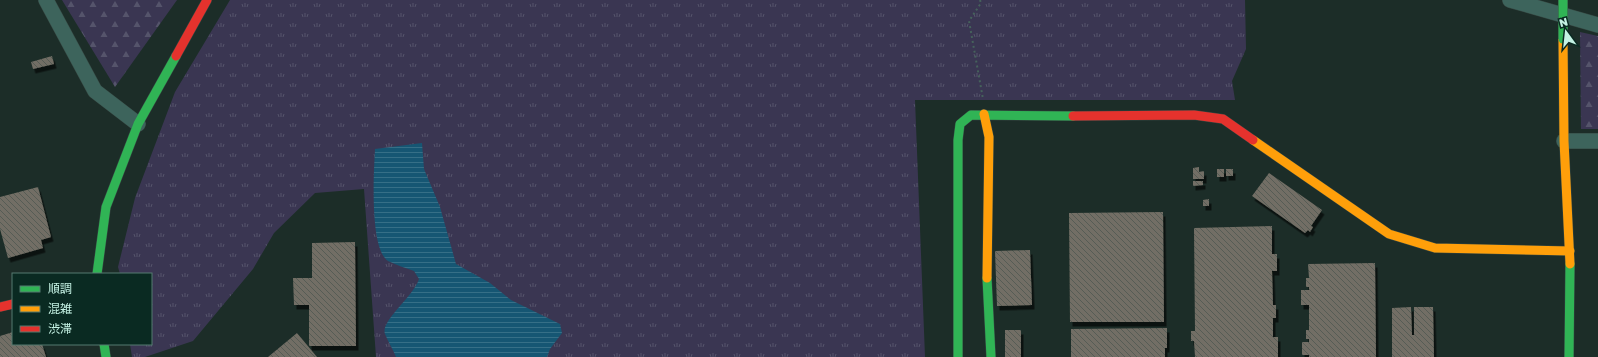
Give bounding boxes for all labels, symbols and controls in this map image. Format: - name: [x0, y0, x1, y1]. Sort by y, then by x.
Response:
- north arrow: [1546, 12, 1586, 52]
- text: N: [1558, 14, 1569, 29]
- legend: [12, 273, 152, 345]
- text: 順調: [48, 281, 72, 296]
- text: 混雑: [48, 301, 72, 316]
- text: 渋滞: [48, 321, 72, 336]

